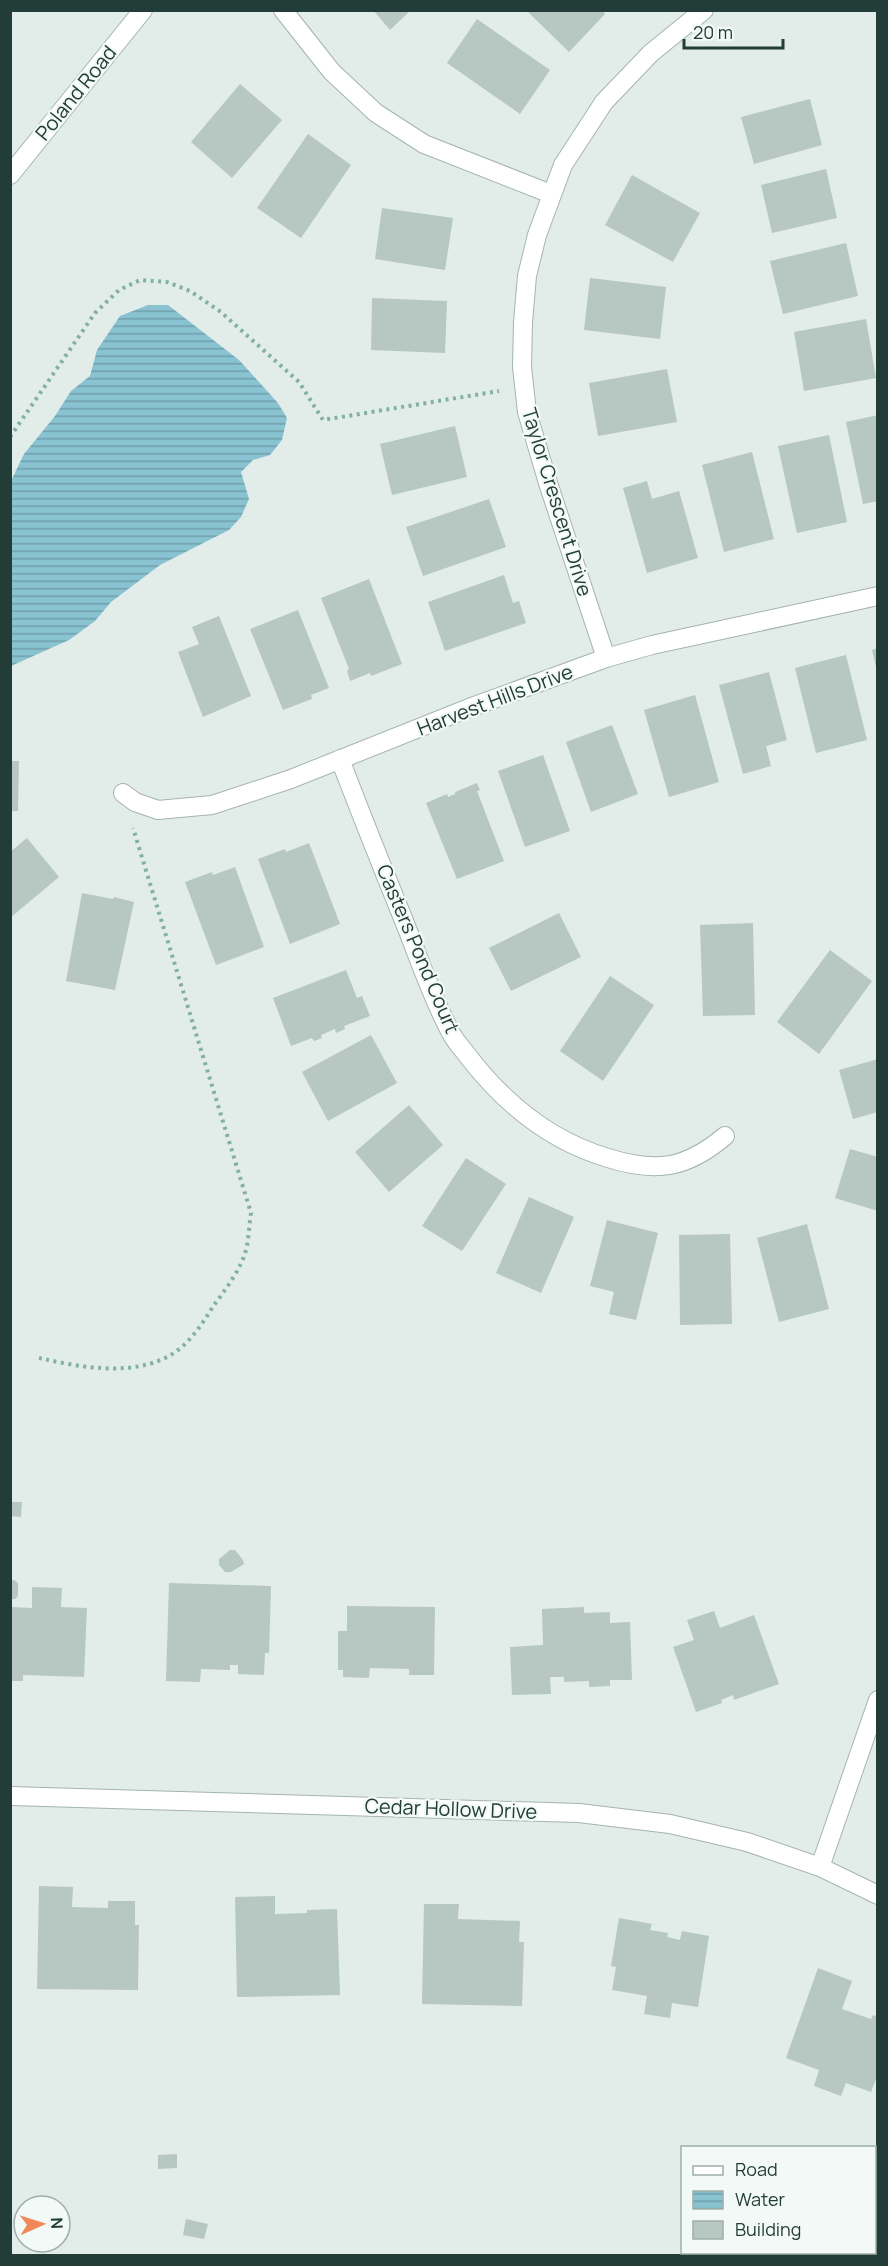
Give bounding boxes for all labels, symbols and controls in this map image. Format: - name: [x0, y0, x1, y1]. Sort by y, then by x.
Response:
- scale bar: [684, 12, 783, 50]
- text: 20 m: [693, 20, 733, 44]
- street label: Poland Road: [29, 40, 122, 146]
- street label: Taylor Crescent Drive: [516, 404, 599, 599]
- street label: Harvest Hills Drive: [413, 657, 577, 742]
- street label: Casters Pond Court: [371, 860, 466, 1038]
- street label: Cedar Hollow Drive: [364, 1792, 538, 1825]
- legend: [681, 2146, 876, 2254]
- text: Road: [735, 2157, 778, 2181]
- text: Water: [735, 2187, 785, 2211]
- north arrow: [12, 2194, 72, 2254]
- text: N: [46, 2217, 68, 2230]
- text: Building: [735, 2217, 801, 2241]

